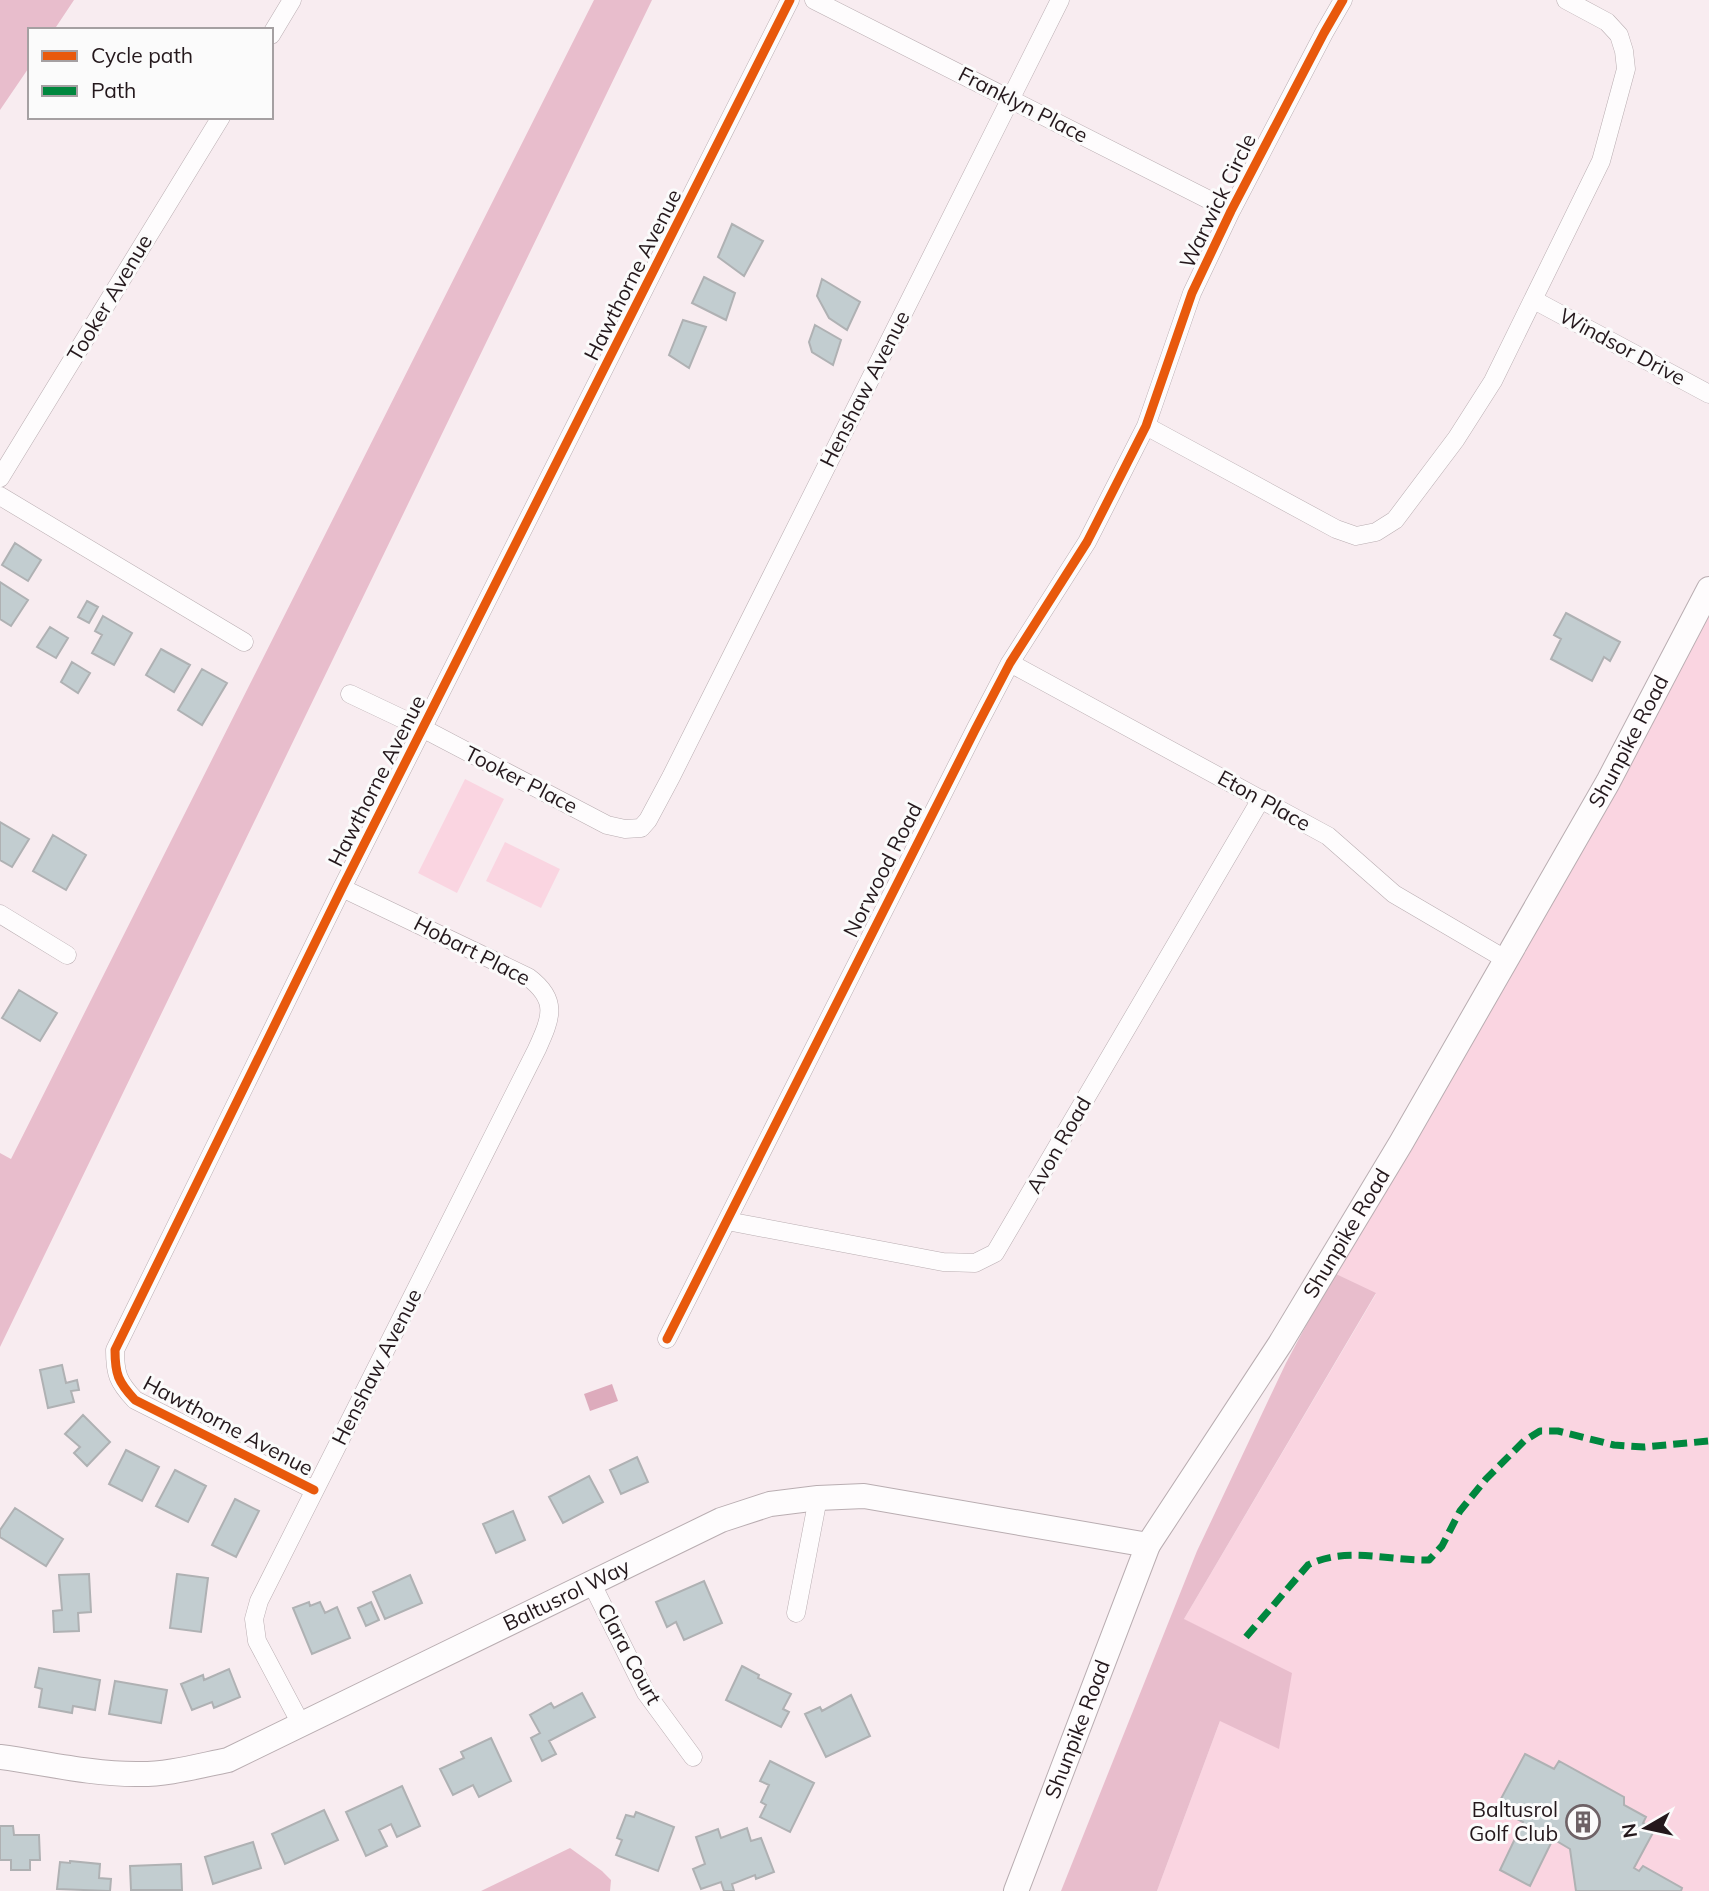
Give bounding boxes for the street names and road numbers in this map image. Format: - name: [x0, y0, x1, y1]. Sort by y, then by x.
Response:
- street label: Franklyn Place: [954, 60, 1092, 148]
- street label: Warwick Circle: [1173, 129, 1261, 272]
- street label: Hawthorne Avenue: [578, 185, 687, 364]
- street label: Tooker Avenue: [61, 229, 157, 366]
- street label: Windsor Drive: [1555, 302, 1690, 390]
- street label: Henshaw Avenue: [814, 306, 915, 471]
- street label: Shunpike Road: [1582, 670, 1674, 812]
- street label: Hawthorne Avenue: [322, 691, 431, 870]
- street label: Tooker Place: [461, 740, 582, 819]
- street label: Eton Place: [1214, 764, 1315, 836]
- street label: Norwood Road: [837, 798, 927, 941]
- street label: Hobart Place: [410, 910, 535, 991]
- street label: Avon Road: [1020, 1092, 1096, 1197]
- street label: Shunpike Road: [1297, 1163, 1395, 1302]
- street label: Henshaw Avenue: [326, 1284, 427, 1449]
- street label: Hawthorne Avenue: [139, 1369, 318, 1481]
- street label: Baltusrol Way: [499, 1552, 634, 1636]
- street label: Clara Court: [592, 1598, 667, 1709]
- street label: Shunpike Road: [1038, 1656, 1115, 1802]

